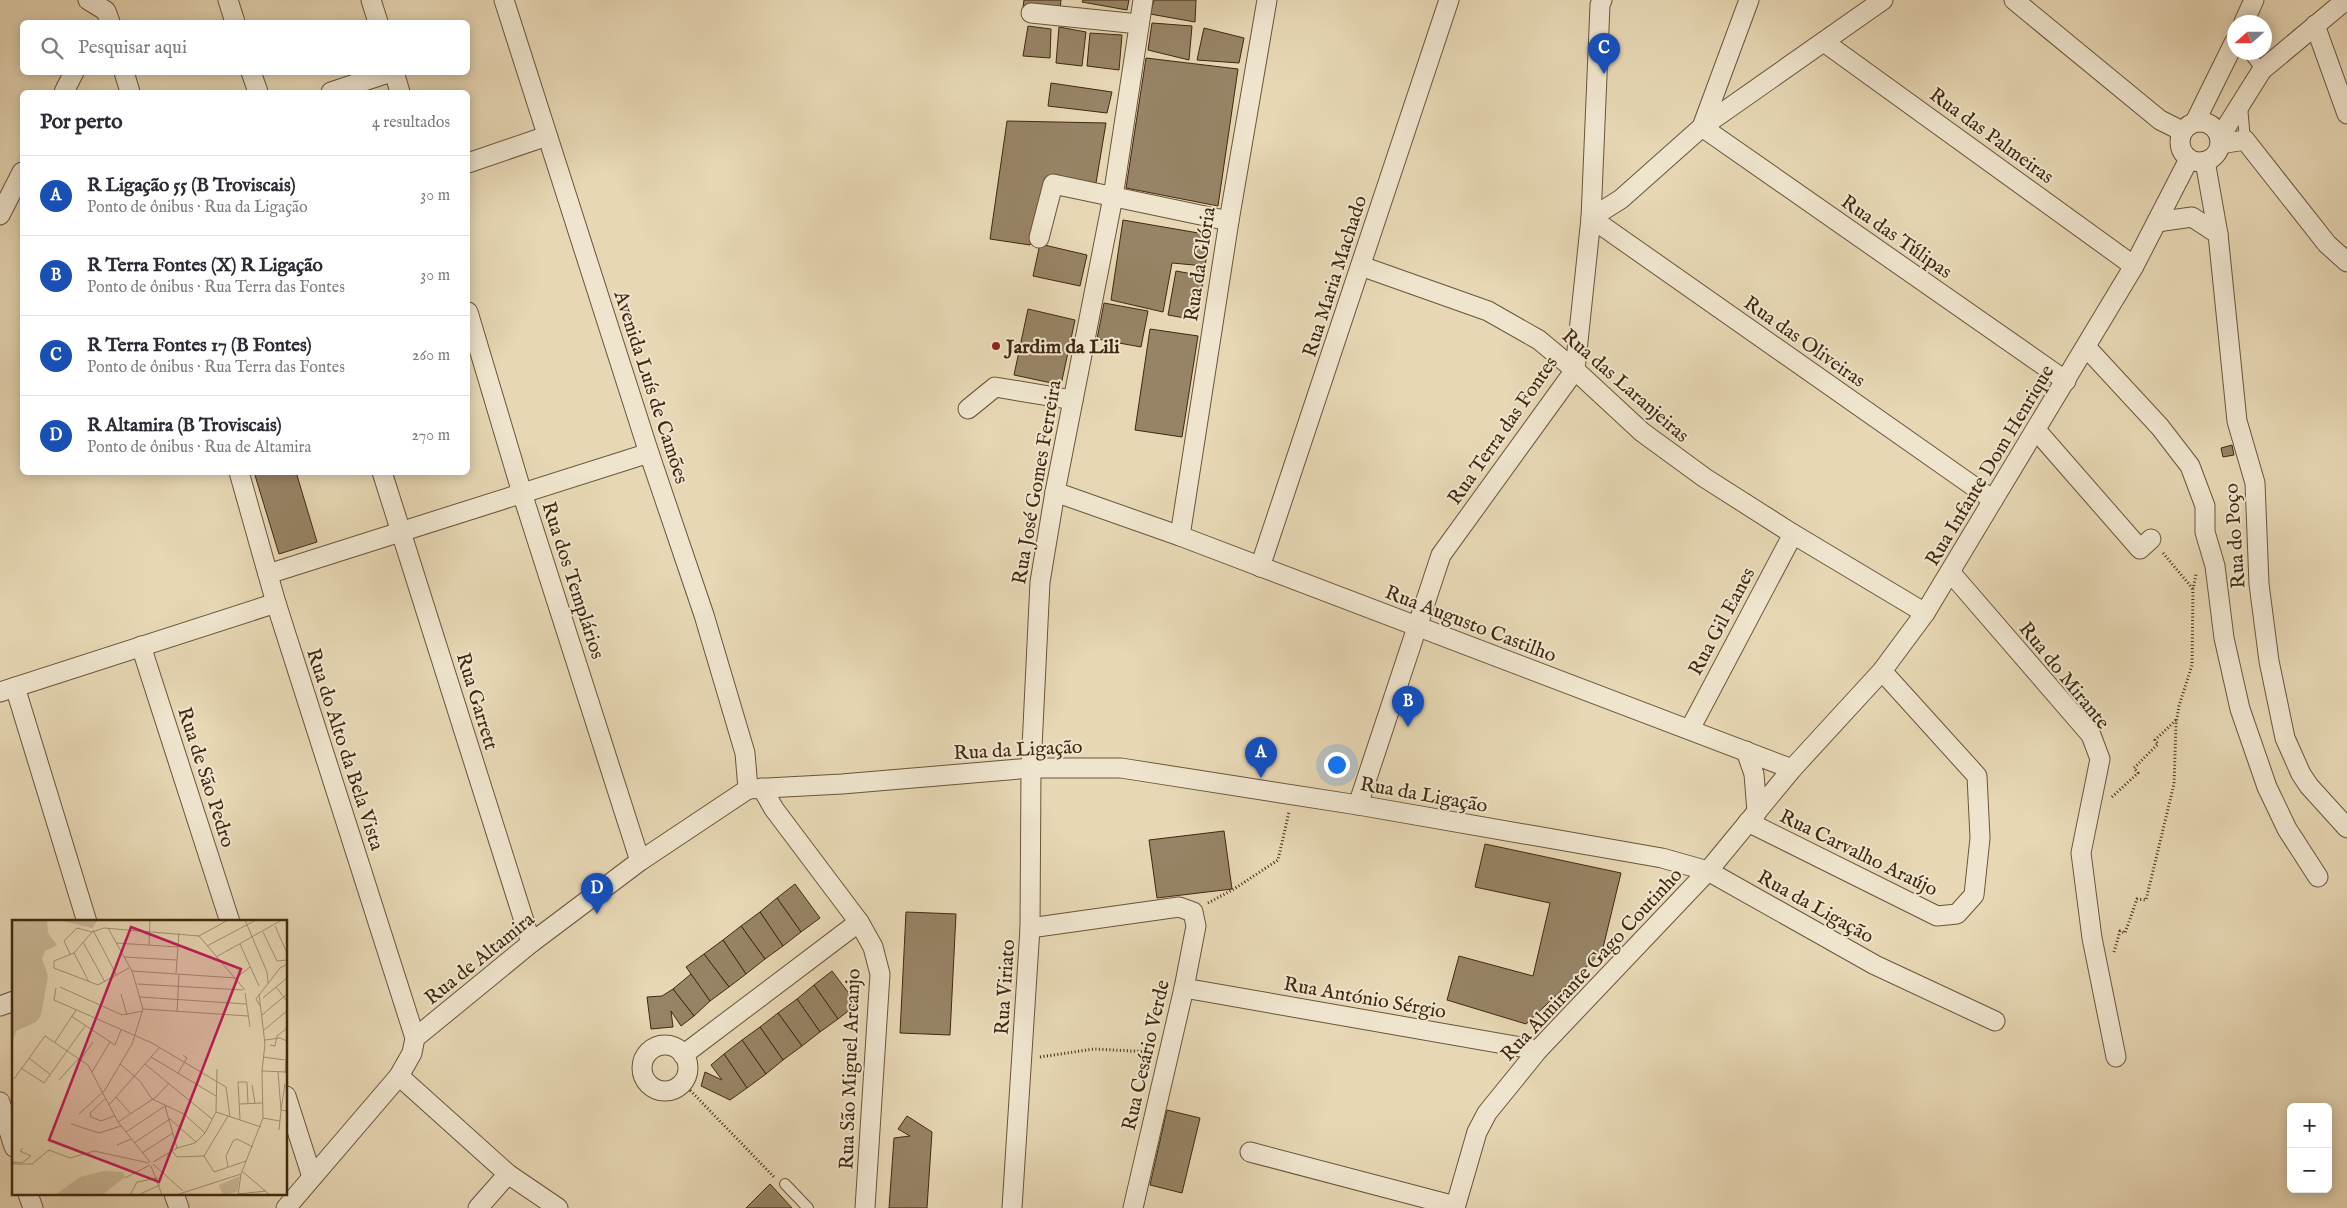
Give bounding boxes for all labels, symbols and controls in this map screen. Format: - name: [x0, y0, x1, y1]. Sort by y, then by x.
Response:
- north arrow: [2227, 15, 2272, 60]
- search box: [20, 20, 470, 75]
- pin: C: [1588, 33, 1620, 74]
- icon: search: [38, 34, 66, 62]
- text: Pesquisar aqui: [78, 36, 187, 60]
- street label: Rua das Palmeiras: [1924, 83, 2058, 190]
- text: Por perto: [40, 109, 122, 136]
- text: 4 resultados: [372, 113, 450, 133]
- text: R Ligação 55 (B Troviscais): [87, 174, 295, 198]
- text: A: [51, 186, 61, 206]
- text: 30 m: [420, 186, 450, 206]
- street label: Rua das Túlipas: [1836, 190, 1956, 285]
- street label: Rua Maria Machado: [1298, 192, 1373, 360]
- text: Ponto de ônibus · Rua da Ligação: [87, 198, 308, 218]
- street label: Rua da Glória: [1179, 205, 1222, 323]
- text: R Terra Fontes (X) R Ligação: [87, 254, 323, 278]
- text: B: [51, 266, 61, 286]
- text: 30 m: [420, 266, 450, 286]
- text: Ponto de ônibus · Rua Terra das Fontes: [87, 278, 345, 298]
- street label: Avenida Luís de Camões: [607, 287, 694, 487]
- street label: Rua das Oliveiras: [1738, 291, 1870, 393]
- street label: Rua das Laranjeiras: [1556, 324, 1694, 448]
- text: R Terra Fontes 17 (B Fontes): [87, 334, 312, 358]
- place label: Jardim da Lili: [1003, 335, 1120, 360]
- marker: Jardim da Lili: [990, 340, 1002, 352]
- text: C: [50, 346, 62, 366]
- text: 260 m: [412, 346, 450, 366]
- street label: Rua Terra das Fontes: [1443, 352, 1564, 510]
- text: Ponto de ônibus · Rua Terra das Fontes: [87, 358, 345, 378]
- street label: Rua Infante Dom Henrique: [1920, 361, 2060, 571]
- street label: Rua José Gomes Ferreira: [1007, 378, 1068, 586]
- text: R Altamira (B Troviscais): [87, 414, 282, 438]
- text: D: [50, 426, 62, 446]
- text: 270 m: [411, 426, 450, 446]
- text: Ponto de ônibus · Rua de Altamira: [87, 438, 311, 458]
- street label: Rua do Poço: [2219, 482, 2252, 589]
- street label: Rua dos Templários: [535, 499, 610, 662]
- street label: Rua Gil Eanes: [1683, 563, 1761, 680]
- street label: Rua Augusto Castilho: [1381, 580, 1560, 669]
- street label: Rua do Mirante: [2013, 617, 2115, 735]
- street label: Rua do Alto da Bela Vista: [300, 645, 389, 854]
- street label: Rua Garrett: [450, 650, 503, 753]
- pin: B: [1392, 686, 1424, 727]
- street label: Rua de São Pedro: [171, 704, 240, 851]
- street label: Rua da Ligação: [953, 735, 1083, 766]
- pin: A: [1245, 737, 1277, 778]
- your location: [1324, 752, 1350, 778]
- street label: Rua da Ligação: [1358, 772, 1490, 819]
- street label: Rua Carvalho Araújo: [1775, 804, 1942, 903]
- street label: Rua Almirante Gago Coutinho: [1496, 863, 1688, 1067]
- street label: Rua da Ligação: [1753, 865, 1878, 950]
- pin: D: [581, 873, 613, 914]
- street label: Rua de Altamira: [420, 907, 540, 1011]
- inset map: [12, 920, 288, 1196]
- street label: Rua Viriato: [990, 938, 1021, 1036]
- street label: Rua São Miguel Arcanjo: [834, 968, 867, 1170]
- street label: Rua António Sérgio: [1281, 972, 1448, 1025]
- street label: Rua Cesário Verde: [1117, 978, 1176, 1133]
- map controls: [2287, 1103, 2332, 1193]
- button: +: [2287, 1103, 2332, 1148]
- button: −: [2287, 1148, 2332, 1193]

